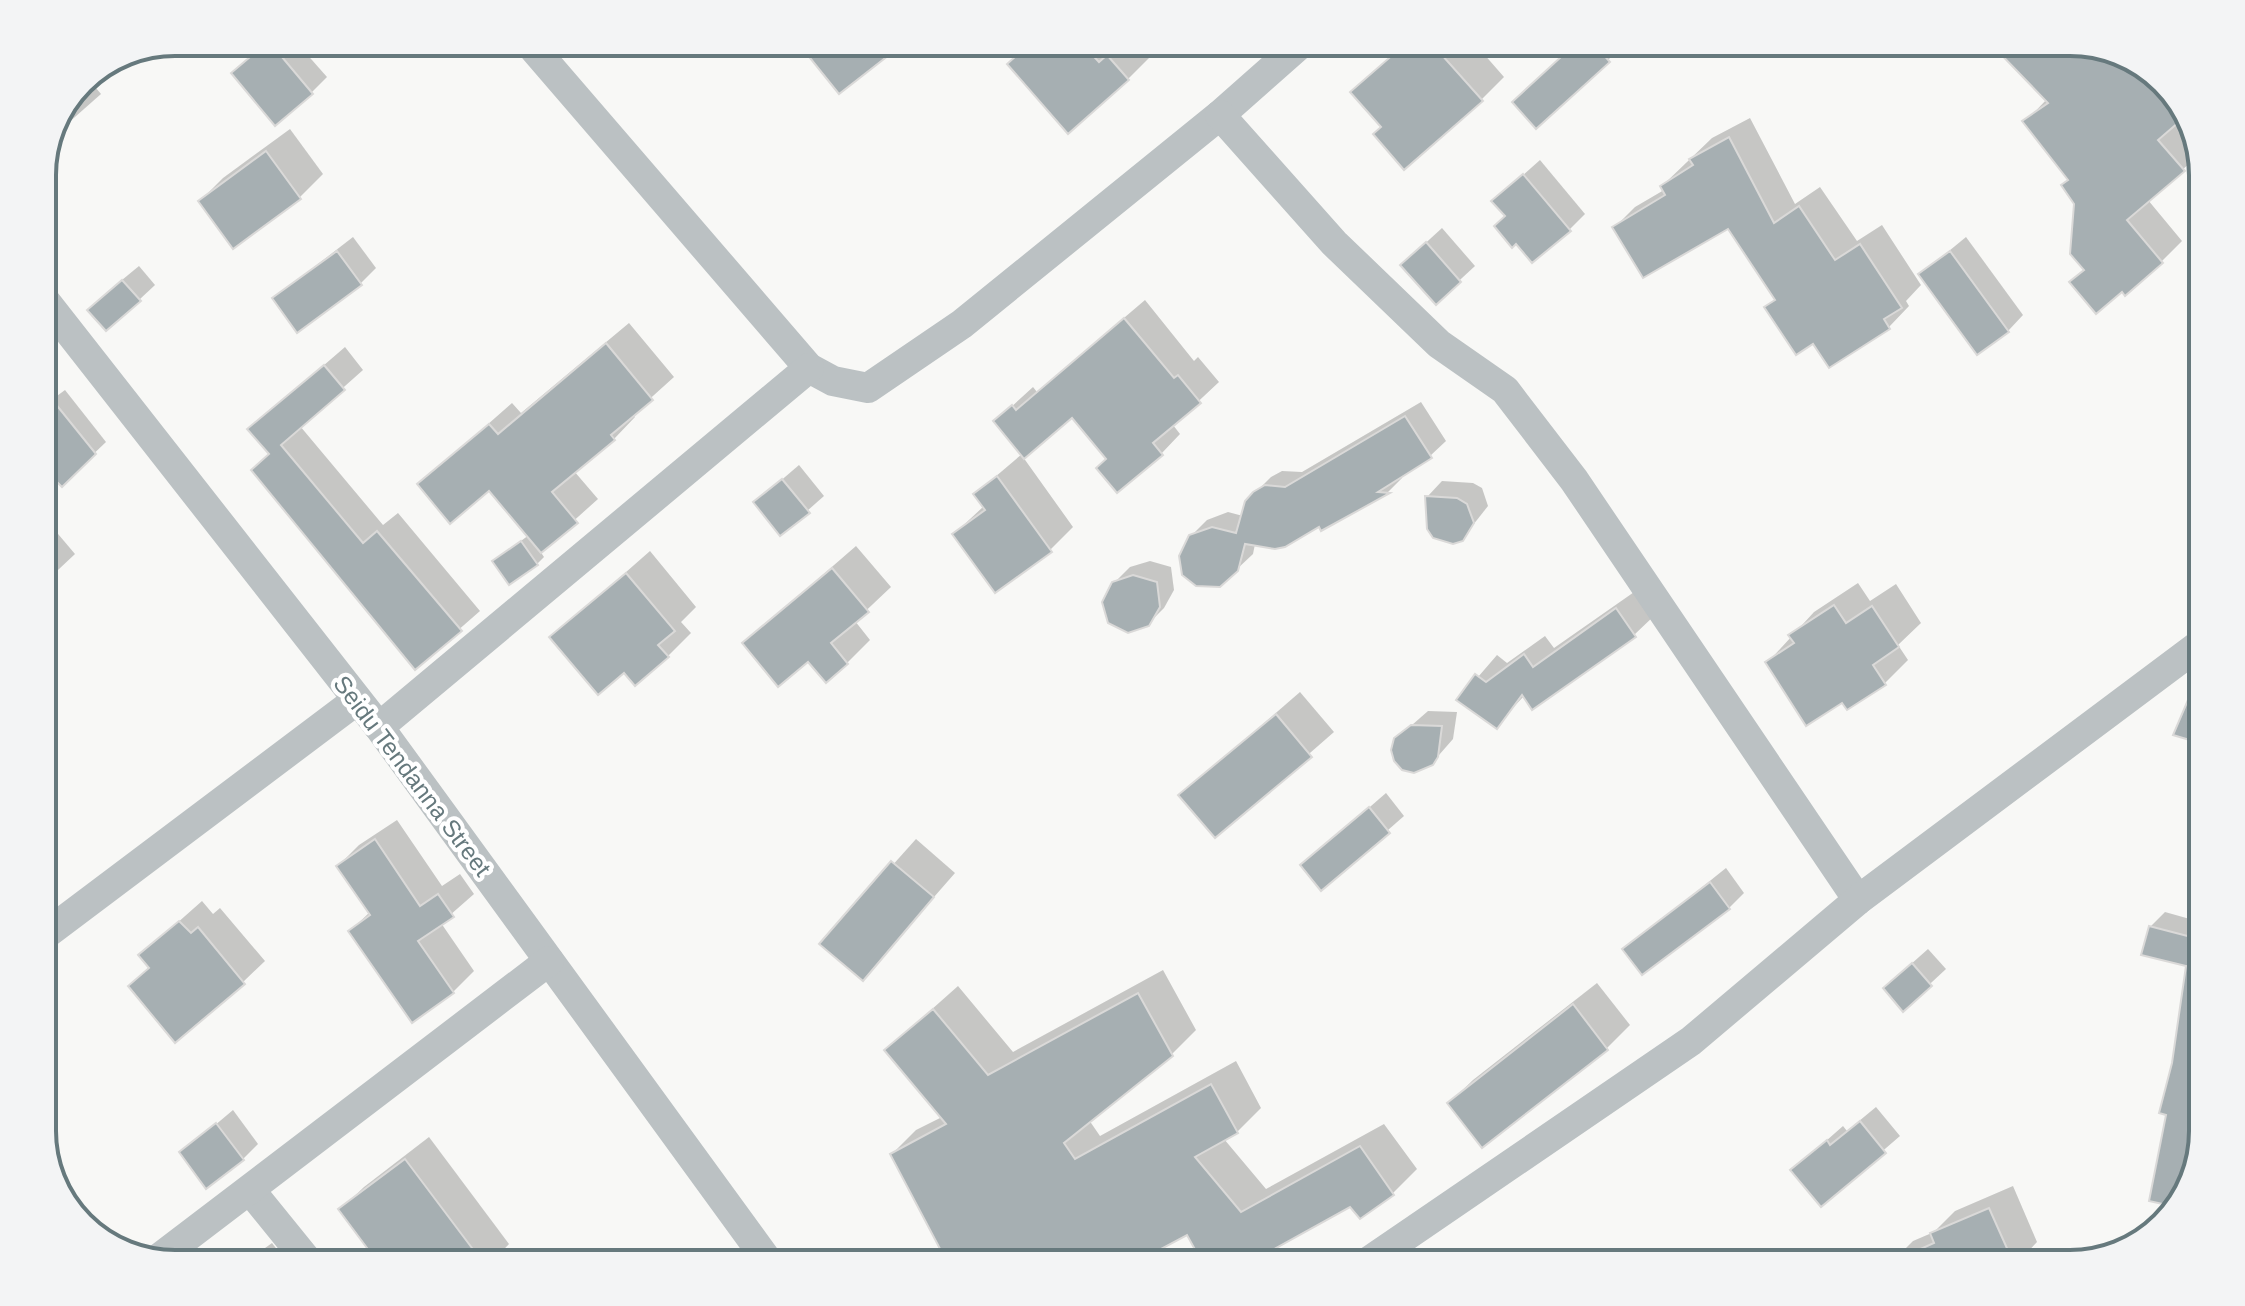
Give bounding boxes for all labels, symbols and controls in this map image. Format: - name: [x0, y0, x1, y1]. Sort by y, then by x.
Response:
- street label: Seidu Tendanna Street: [328, 670, 497, 881]

